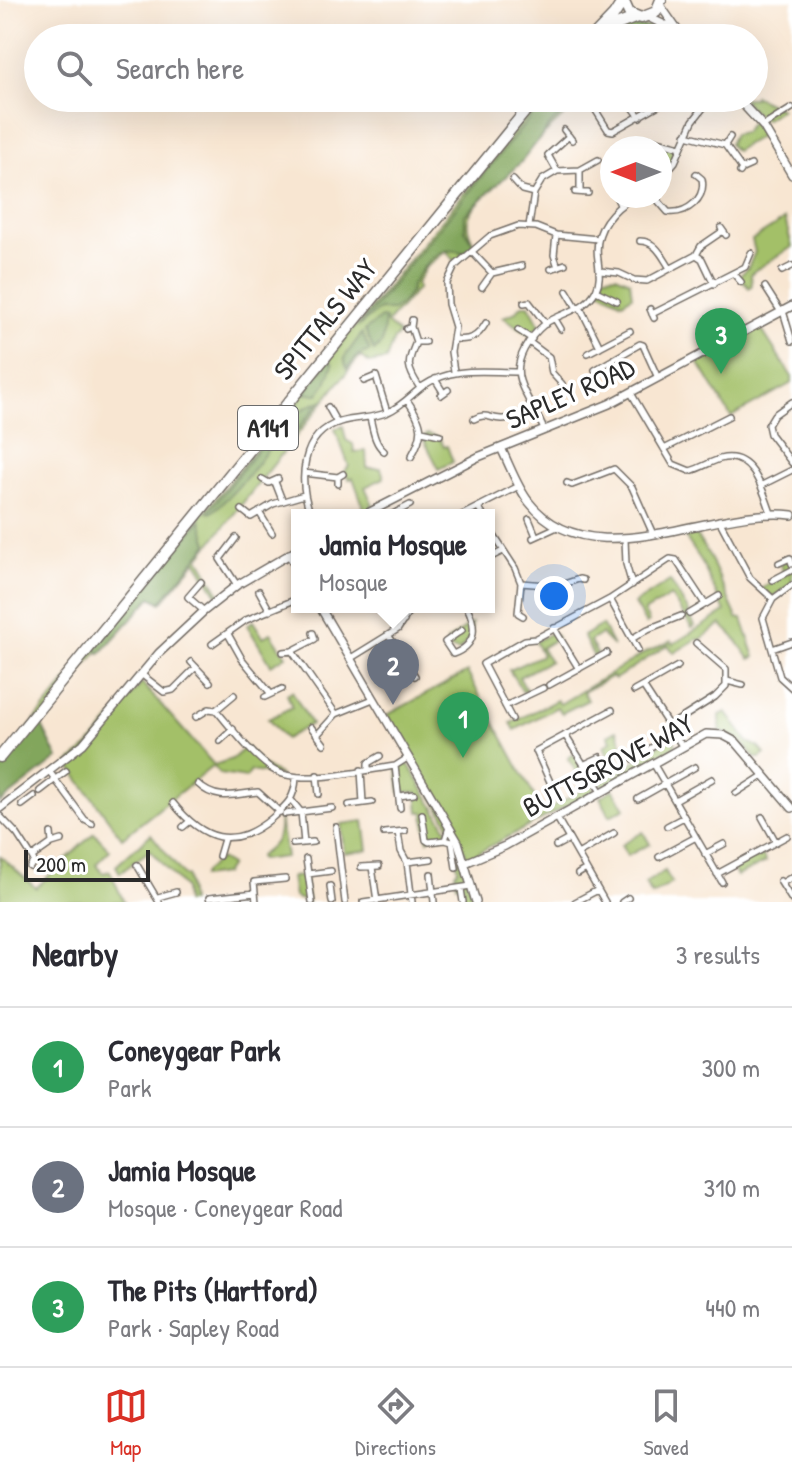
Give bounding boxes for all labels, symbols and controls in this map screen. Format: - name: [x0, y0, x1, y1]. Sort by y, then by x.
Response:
- search box: [24, 24, 768, 112]
- icon: search: [52, 46, 96, 90]
- text: Search here: [116, 48, 244, 88]
- north arrow: [600, 136, 672, 208]
- street label: SPITTALS WAY: [264, 250, 386, 388]
- pin: 3: [695, 308, 747, 374]
- street label: SAPLEY ROAD: [500, 348, 641, 438]
- road number: A141: [238, 406, 298, 450]
- popup: [291, 509, 495, 613]
- text: Jamia Mosque: [319, 524, 467, 564]
- text: Mosque: [319, 564, 388, 599]
- your location: [534, 576, 574, 616]
- pin: 2: [367, 639, 419, 705]
- pin: 1: [437, 692, 489, 758]
- street label: BUTTSGROVE WAY: [516, 704, 701, 826]
- scale bar: [24, 846, 150, 882]
- text: 200 m: [36, 849, 86, 879]
- text: Nearby: [32, 931, 118, 977]
- text: 3 results: [676, 937, 760, 972]
- text: Coneygear Park: [108, 1030, 280, 1070]
- text: 1: [53, 1050, 63, 1085]
- text: 300 m: [701, 1050, 760, 1085]
- text: Park: [108, 1070, 152, 1105]
- text: Jamia Mosque: [108, 1150, 256, 1190]
- text: 2: [52, 1170, 64, 1205]
- text: 310 m: [704, 1170, 760, 1205]
- text: Mosque · Coneygear Road: [108, 1190, 342, 1225]
- text: The Pits (Hartford): [108, 1270, 318, 1310]
- text: 3: [52, 1290, 64, 1325]
- text: 440 m: [705, 1290, 760, 1325]
- text: Park · Sapley Road: [108, 1310, 279, 1345]
- tab: Map: [104, 1384, 148, 1462]
- tab: Directions: [355, 1384, 436, 1462]
- tab: Saved: [643, 1384, 688, 1462]

